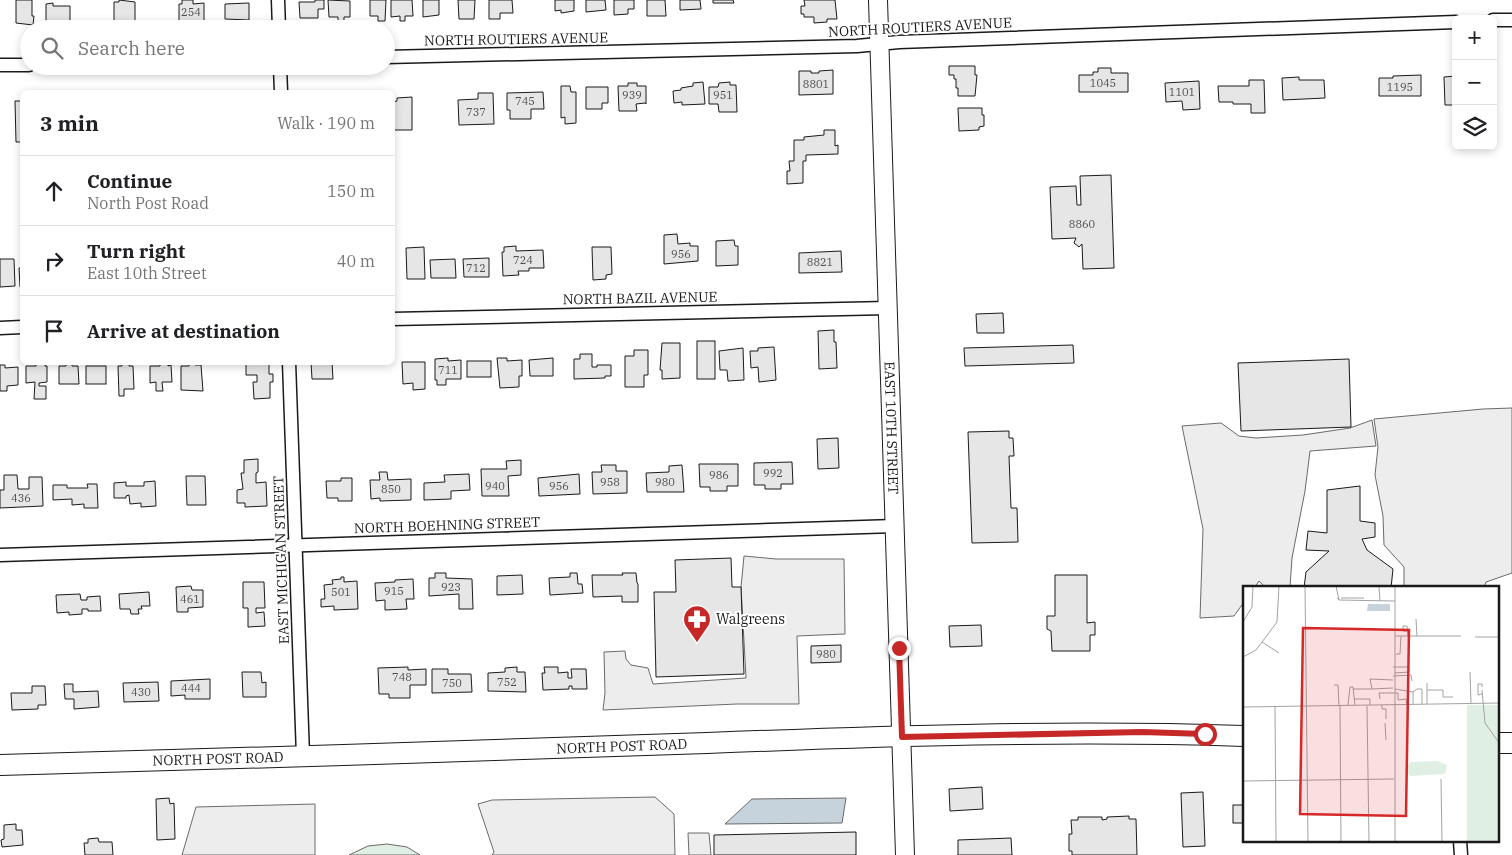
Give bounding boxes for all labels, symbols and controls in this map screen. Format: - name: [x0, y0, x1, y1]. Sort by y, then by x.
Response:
- house number: 254: [181, 5, 201, 19]
- street label: NORTH ROUTIERS AVENUE: [828, 13, 1012, 41]
- map controls: [1452, 15, 1497, 150]
- button: +: [1452, 15, 1497, 60]
- search box: [20, 20, 395, 75]
- street label: NORTH ROUTIERS AVENUE: [424, 28, 608, 50]
- icon: search: [38, 34, 66, 62]
- text: Search here: [78, 36, 185, 60]
- button: −: [1452, 60, 1497, 105]
- house number: 1045: [1090, 76, 1116, 90]
- house number: 8801: [803, 77, 829, 91]
- house number: 1195: [1387, 80, 1413, 94]
- house number: 1101: [1169, 85, 1195, 99]
- house number: 939: [622, 88, 642, 102]
- house number: 951: [713, 88, 733, 102]
- house number: 745: [515, 94, 535, 108]
- house number: 737: [466, 105, 486, 119]
- button: layers: [1452, 105, 1497, 150]
- text: 3 min: [40, 109, 99, 137]
- text: Walk · 190 m: [277, 113, 375, 133]
- text: Continue: [87, 169, 172, 193]
- icon: ahead: [40, 177, 68, 205]
- text: 150 m: [327, 181, 375, 201]
- text: North Post Road: [87, 193, 209, 213]
- house number: 8860: [1069, 217, 1096, 231]
- text: Turn right: [87, 239, 185, 263]
- icon: right: [40, 247, 68, 275]
- house number: 956: [671, 247, 691, 261]
- text: 40 m: [337, 251, 375, 271]
- house number: 724: [513, 253, 533, 267]
- house number: 8821: [807, 255, 833, 269]
- house number: 712: [466, 261, 486, 275]
- text: East 10th Street: [87, 263, 207, 283]
- street label: NORTH BAZIL AVENUE: [562, 288, 718, 308]
- icon: arrive: [40, 317, 68, 345]
- text: Arrive at destination: [87, 319, 280, 343]
- street label: EAST 10TH STREET: [880, 361, 903, 495]
- house number: 711: [438, 363, 458, 377]
- house number: 992: [763, 466, 783, 480]
- house number: 986: [709, 468, 729, 482]
- house number: 958: [600, 475, 620, 489]
- house number: 980: [655, 475, 675, 489]
- street label: EAST MICHIGAN STREET: [269, 476, 293, 644]
- house number: 940: [485, 479, 505, 493]
- house number: 956: [549, 479, 569, 493]
- house number: 850: [381, 482, 401, 496]
- house number: 436: [11, 491, 31, 505]
- street label: NORTH BOEHNING STREET: [354, 513, 540, 537]
- house number: 923: [441, 580, 461, 594]
- house number: 915: [384, 584, 404, 598]
- house number: 501: [331, 585, 351, 599]
- inset map: [1243, 586, 1500, 842]
- house number: 461: [180, 592, 200, 606]
- pharmacy icon: Walgreens: [682, 604, 712, 643]
- place label: Walgreens: [716, 610, 785, 628]
- route end: [888, 637, 911, 660]
- house number: 980: [816, 647, 836, 661]
- house number: 748: [392, 670, 412, 684]
- house number: 752: [497, 675, 517, 689]
- house number: 750: [442, 676, 462, 690]
- house number: 444: [181, 681, 201, 695]
- house number: 430: [131, 685, 151, 699]
- route start: [1194, 723, 1217, 746]
- street label: NORTH POST ROAD: [556, 735, 688, 757]
- street label: NORTH POST ROAD: [152, 748, 284, 770]

